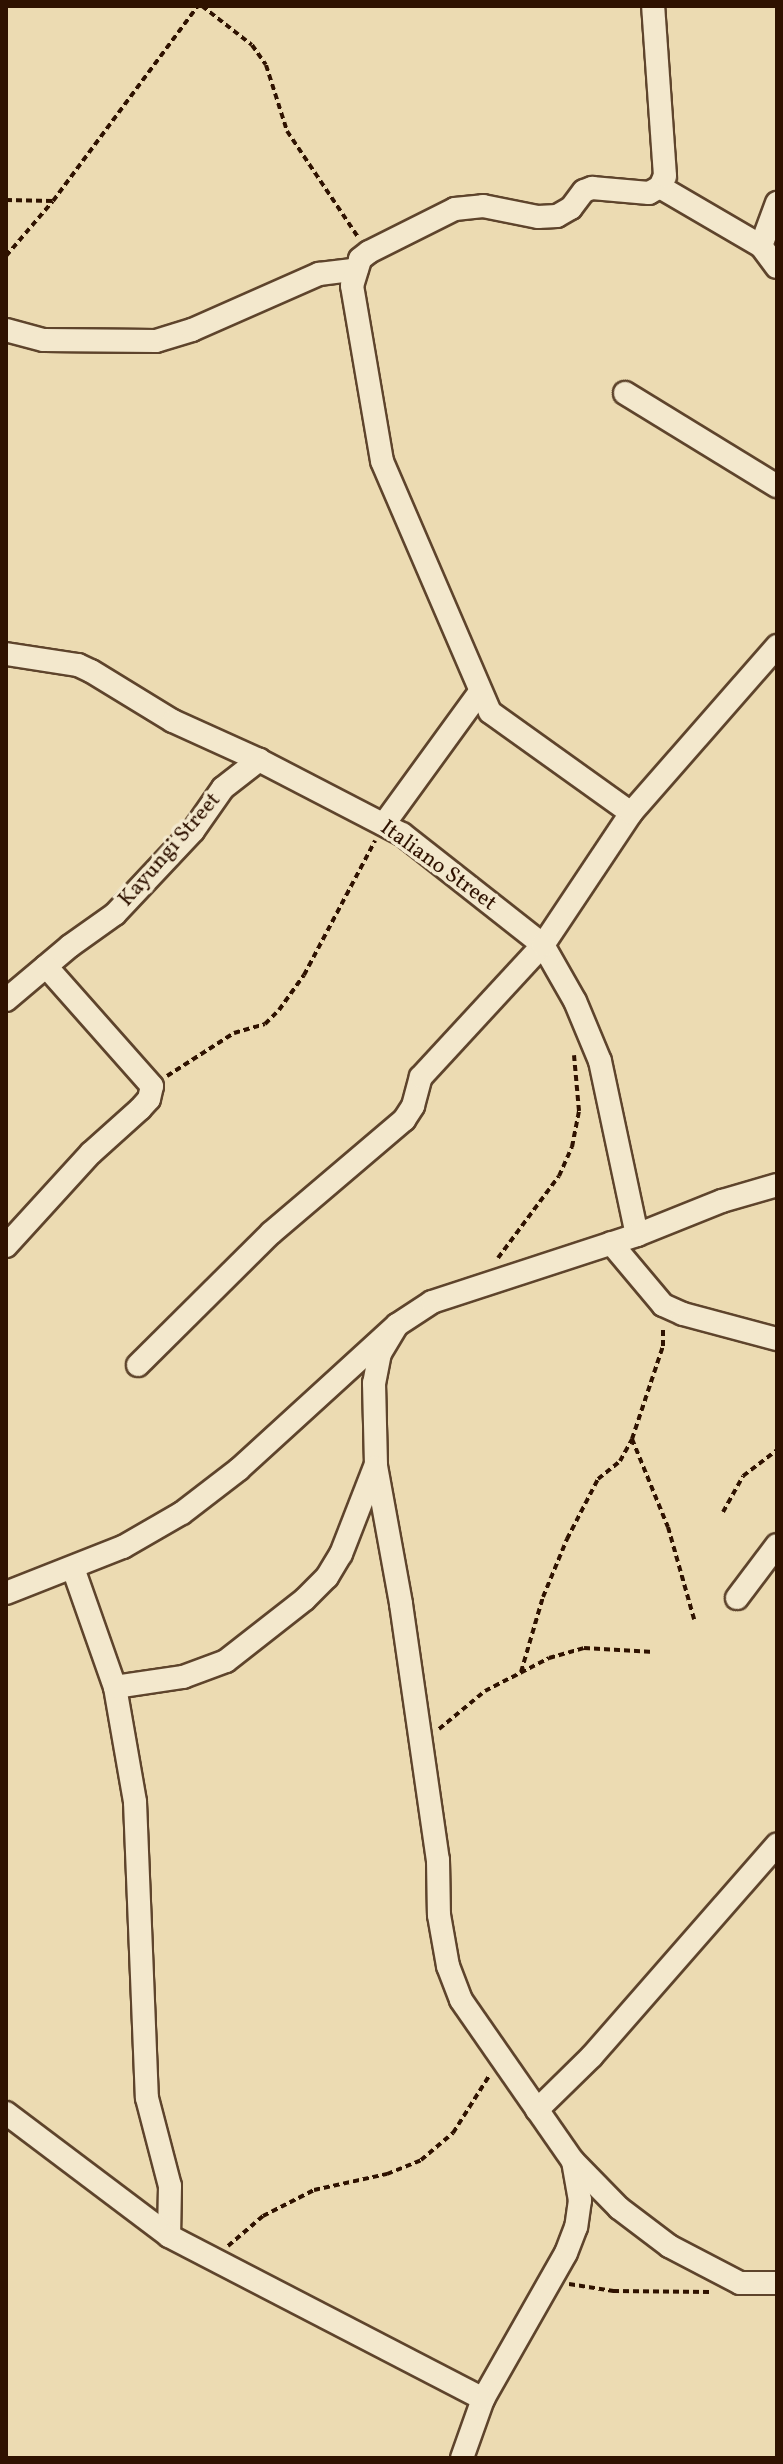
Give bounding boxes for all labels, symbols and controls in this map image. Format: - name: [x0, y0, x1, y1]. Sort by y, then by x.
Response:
- street label: Kayungi Street: [113, 788, 227, 912]
- street label: Italiano Street: [375, 815, 501, 917]

